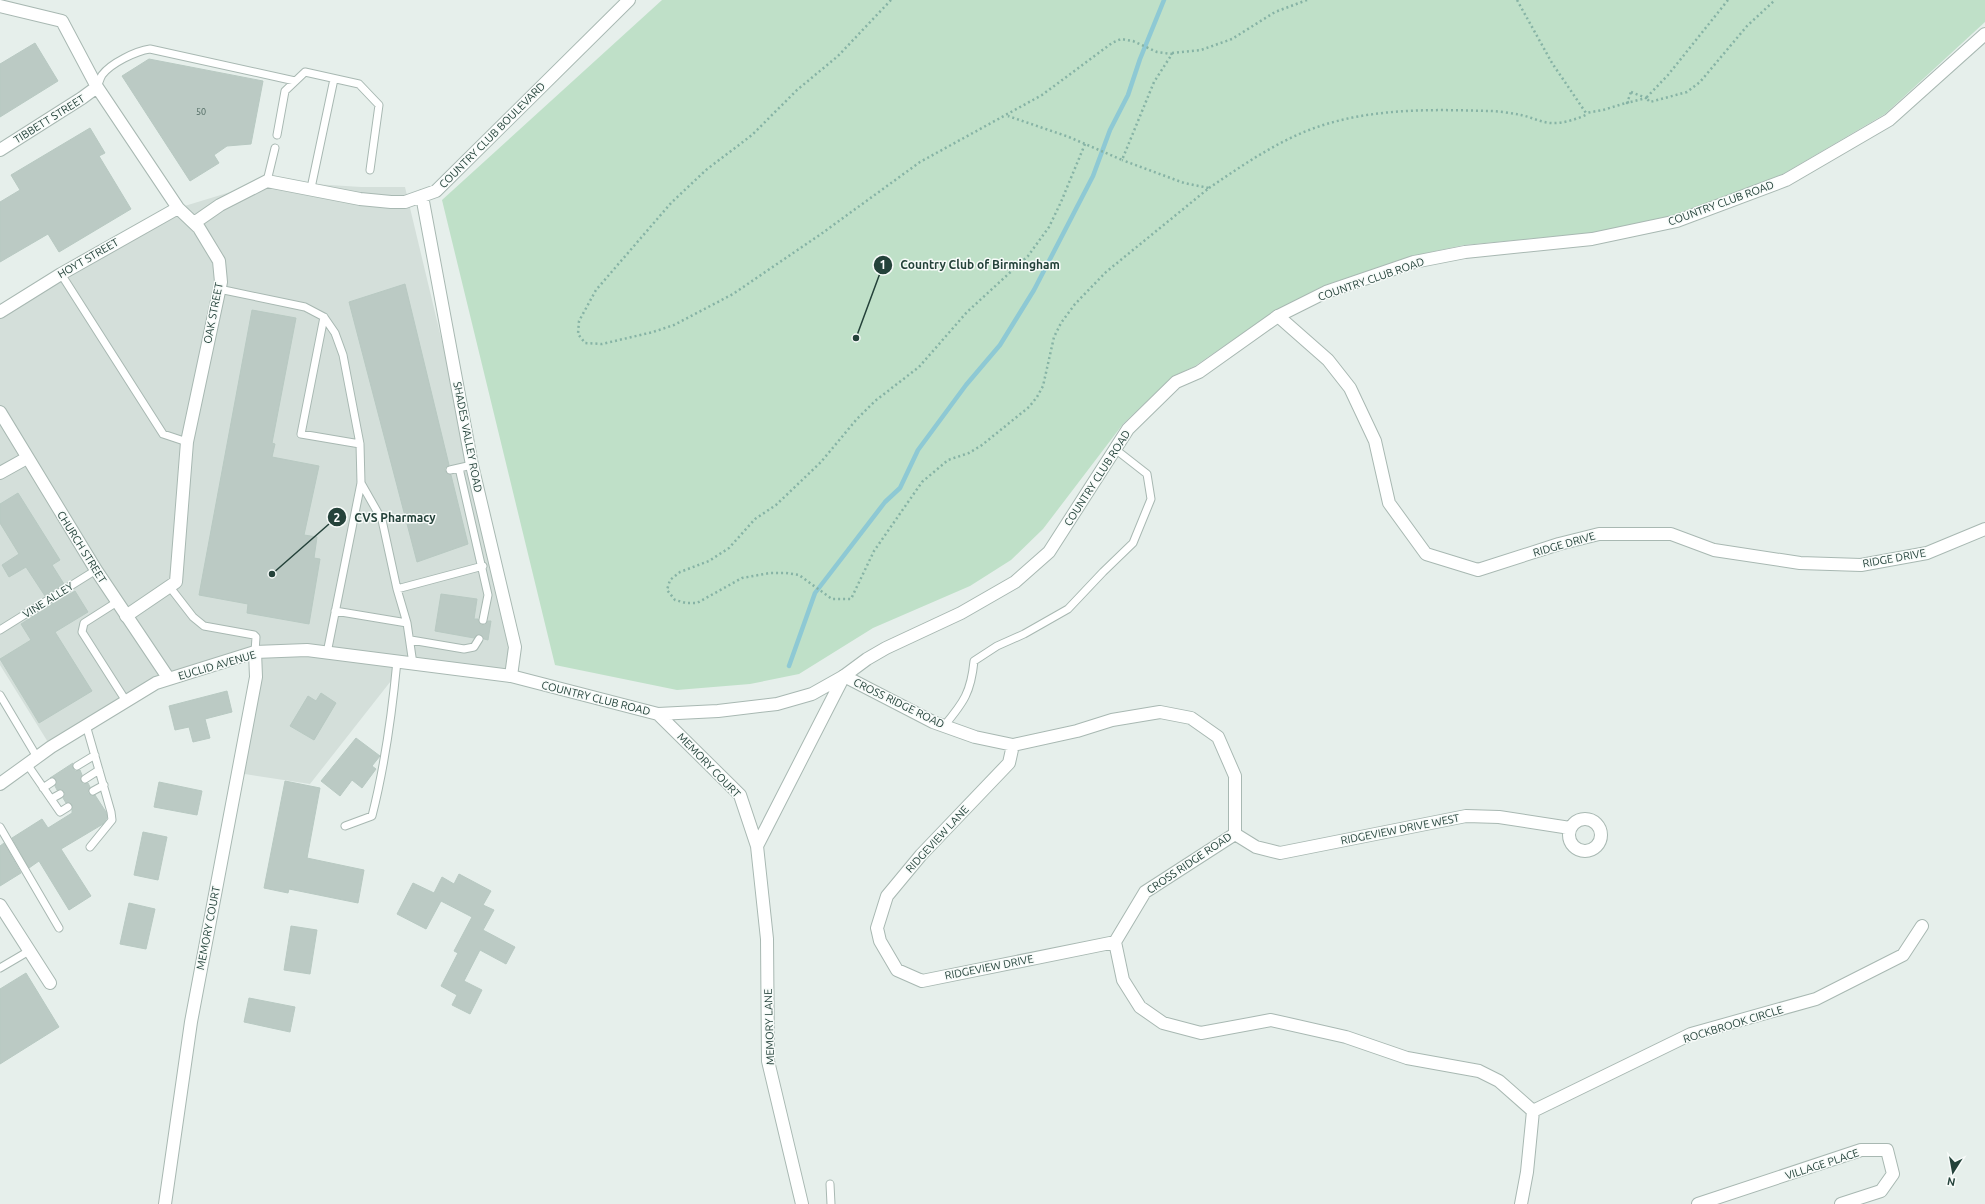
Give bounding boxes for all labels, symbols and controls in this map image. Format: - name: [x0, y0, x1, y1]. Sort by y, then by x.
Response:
- street label: COUNTRY CLUB BOULEVARD: [437, 79, 548, 190]
- street label: TIBBETT STREET: [11, 92, 87, 146]
- house number: 50: [196, 107, 206, 117]
- street label: COUNTRY CLUB ROAD: [1666, 178, 1776, 228]
- street label: HOYT STREET: [55, 236, 121, 280]
- callout: Country Club of Birmingham: [873, 253, 1068, 277]
- street label: COUNTRY CLUB ROAD: [1316, 255, 1426, 303]
- text: 1: [880, 258, 886, 271]
- text: Country Club of Birmingham: [900, 258, 1060, 271]
- street label: OAK STREET: [201, 281, 225, 345]
- street label: SHADES VALLEY ROAD: [451, 380, 485, 494]
- street label: COUNTRY CLUB ROAD: [1062, 428, 1133, 528]
- callout: CVS Pharmacy: [327, 505, 444, 529]
- street label: CHURCH STREET: [55, 509, 109, 585]
- text: 2: [334, 511, 341, 524]
- text: CVS Pharmacy: [354, 511, 436, 524]
- street label: RIDGE DRIVE: [1532, 529, 1596, 559]
- street label: RIDGE DRIVE: [1861, 547, 1927, 569]
- street label: VINE ALLEY: [21, 579, 76, 620]
- street label: EUCLID AVENUE: [177, 648, 257, 682]
- street label: CROSS RIDGE ROAD: [852, 676, 947, 730]
- street label: COUNTRY CLUB ROAD: [540, 679, 652, 717]
- street label: MEMORY COURT: [675, 730, 743, 800]
- street label: RIDGEVIEW LANE: [903, 803, 971, 875]
- street label: RIDGEVIEW DRIVE WEST: [1340, 812, 1460, 846]
- street label: CROSS RIDGE ROAD: [1144, 830, 1234, 896]
- street label: MEMORY COURT: [194, 885, 222, 971]
- street label: RIDGEVIEW DRIVE: [944, 953, 1034, 981]
- street label: MEMORY LANE: [762, 989, 776, 1065]
- street label: ROCKBROOK CIRCLE: [1682, 1003, 1784, 1045]
- street label: VILLAGE PLACE: [1784, 1146, 1860, 1182]
- north arrow: [1933, 1152, 1973, 1192]
- text: N: [1946, 1175, 1956, 1188]

